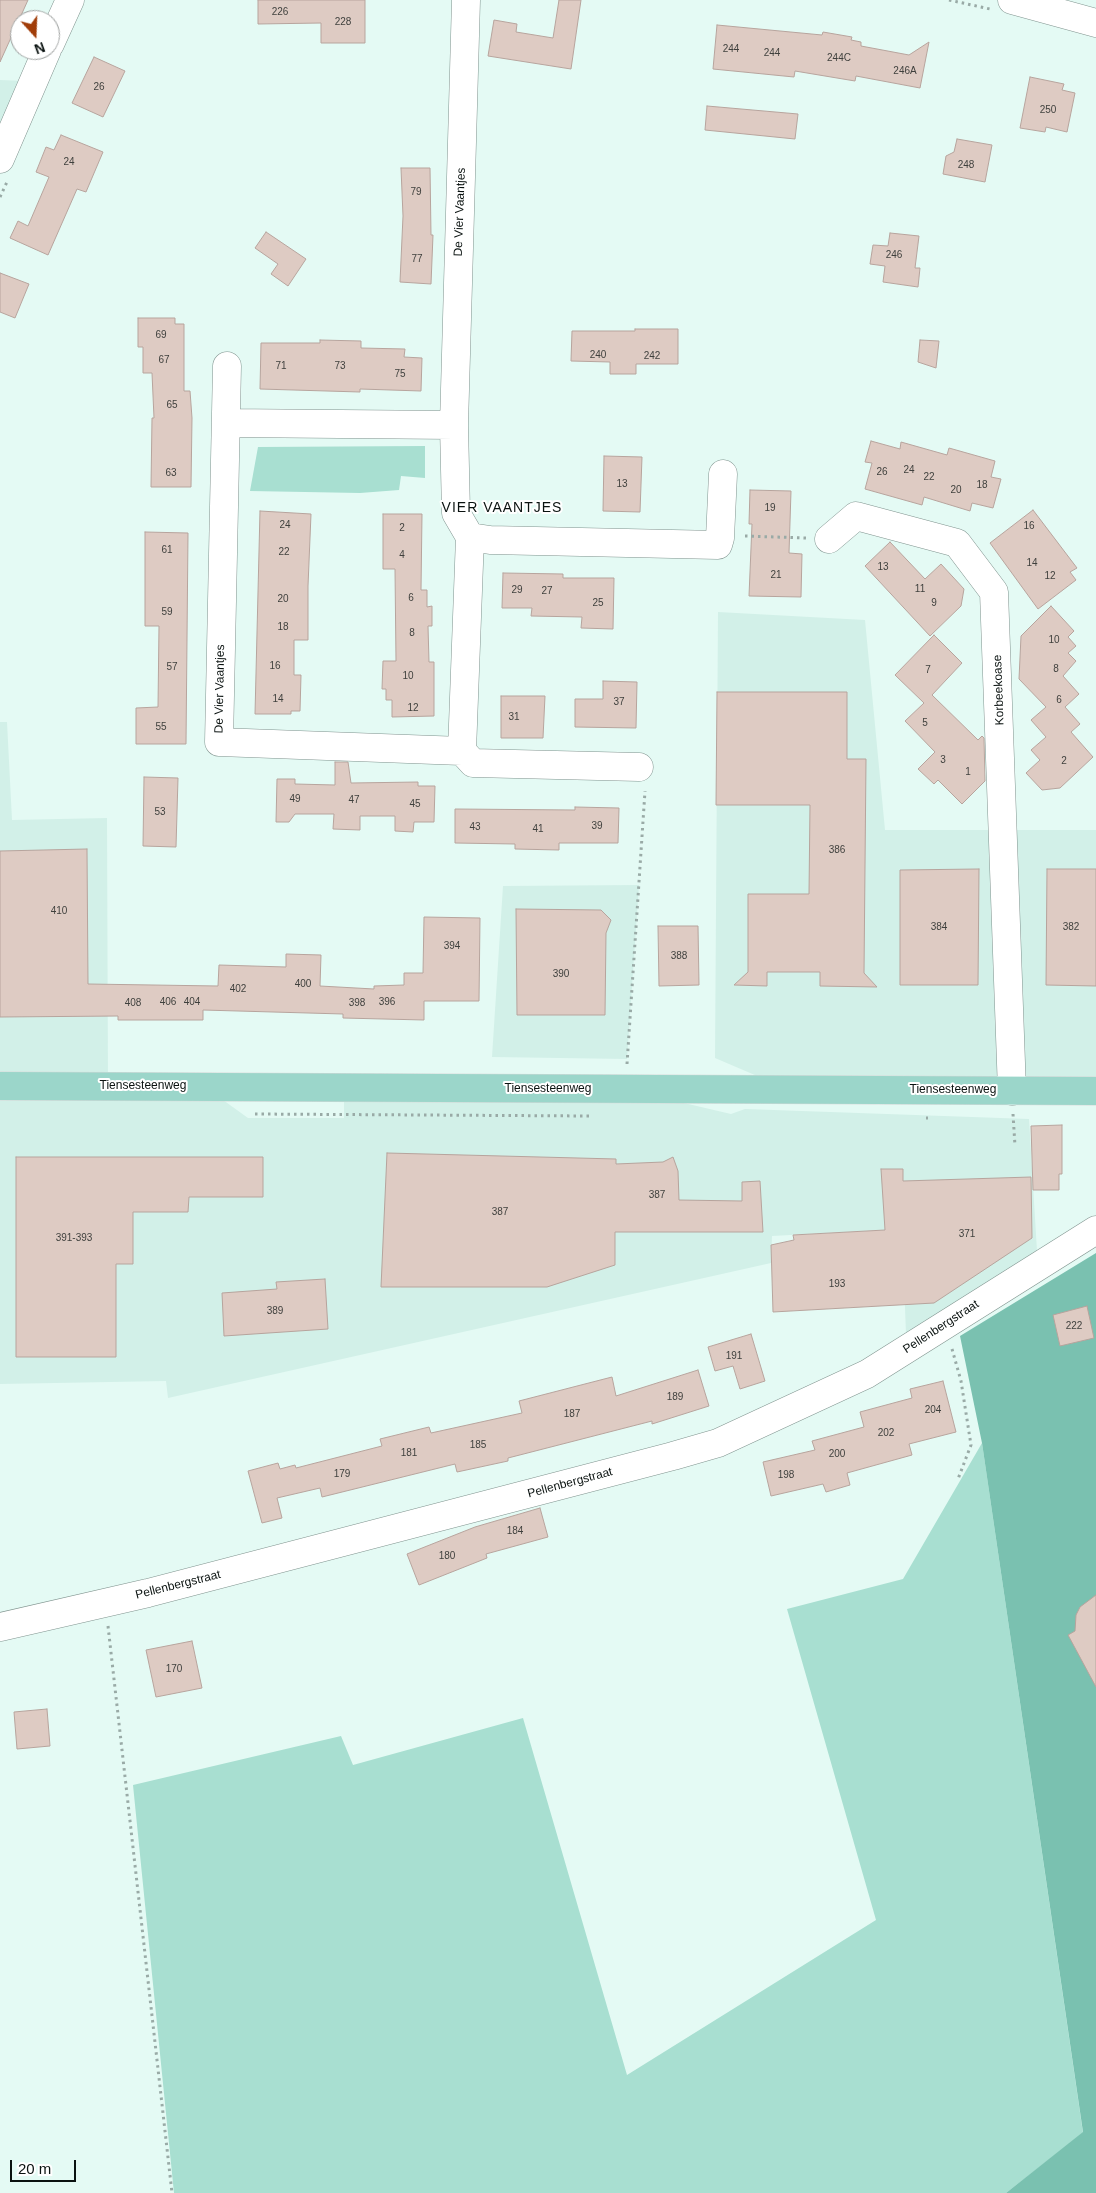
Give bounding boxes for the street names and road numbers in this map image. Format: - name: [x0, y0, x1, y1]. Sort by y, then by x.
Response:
- street label: De Vier Vaantjes: [451, 167, 469, 257]
- street label: De Vier Vaantjes: [212, 644, 228, 734]
- street label: Korbeekoase: [991, 654, 1007, 726]
- street label: Tiensesteenweg: [100, 1079, 186, 1093]
- street label: Tiensesteenweg: [505, 1082, 591, 1096]
- street label: Tiensesteenweg: [910, 1083, 996, 1097]
- street label: Pellenbergstraat: [900, 1297, 982, 1357]
- street label: Pellenbergstraat: [526, 1465, 614, 1501]
- street label: Pellenbergstraat: [134, 1567, 222, 1603]

